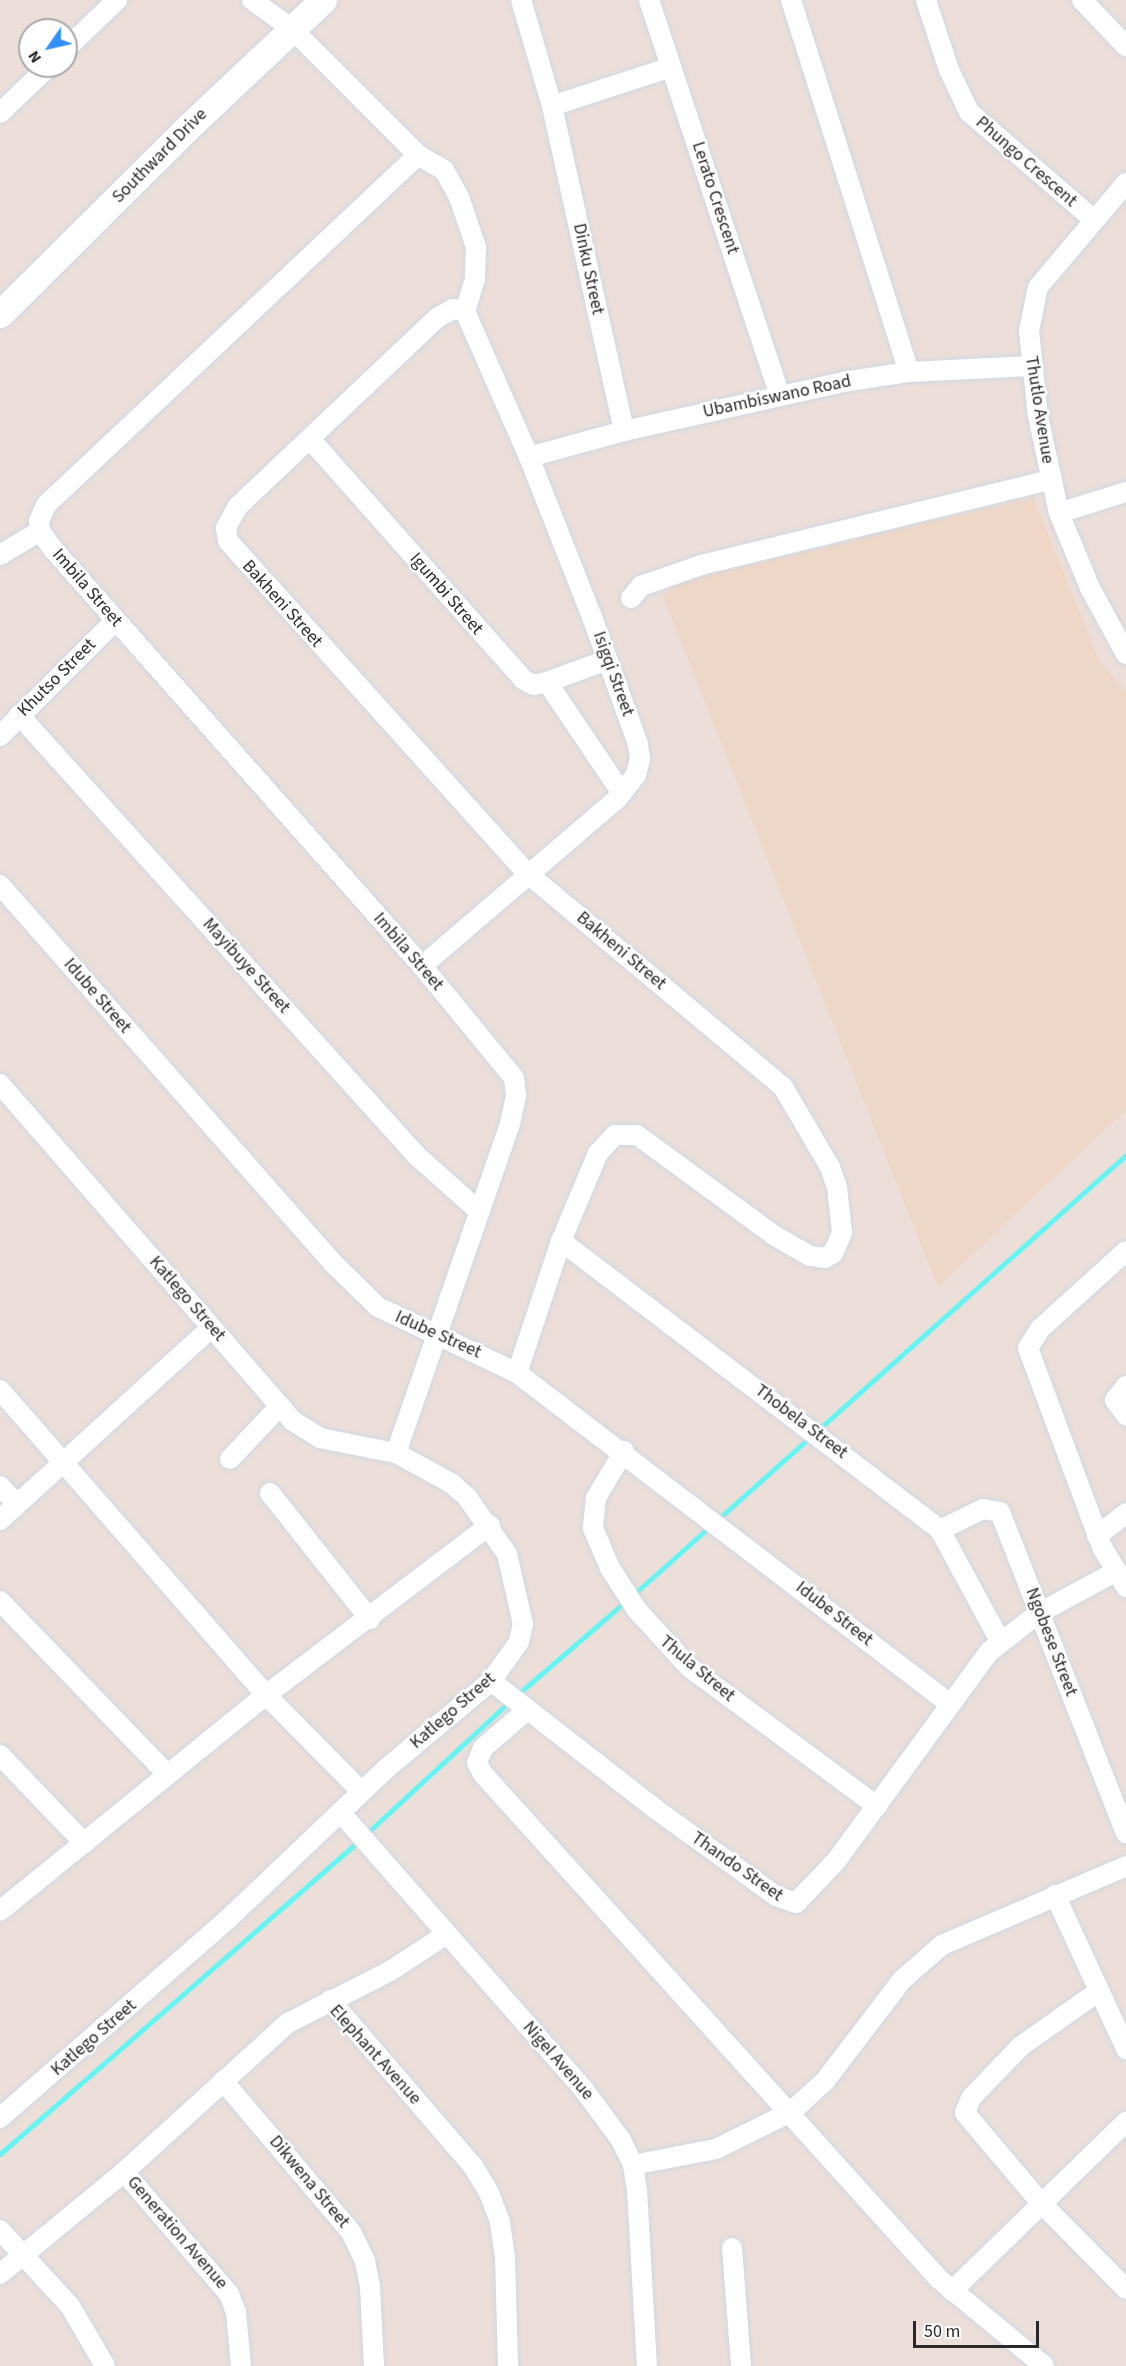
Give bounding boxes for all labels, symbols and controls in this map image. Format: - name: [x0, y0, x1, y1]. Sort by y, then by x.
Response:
- north arrow: [18, 18, 78, 78]
- text: N: [23, 46, 47, 68]
- street label: Southward Drive: [108, 104, 212, 208]
- street label: Phungo Crescent: [971, 112, 1081, 212]
- street label: Lerato Crescent: [687, 139, 743, 257]
- street label: Dinku Street: [568, 222, 608, 316]
- street label: Thutlo Avenue: [1020, 355, 1058, 465]
- street label: Ubambiswano Road: [701, 371, 853, 423]
- street label: Imbila Street: [47, 545, 127, 631]
- street label: Igumbi Street: [405, 549, 487, 639]
- street label: Bakheni Street: [237, 556, 327, 652]
- street label: Isigqi Street: [588, 629, 638, 719]
- street label: Khutso Street: [13, 634, 101, 722]
- street label: Bakheni Street: [572, 907, 670, 995]
- street label: Imbila Street: [368, 909, 448, 995]
- street label: Mayibuye Street: [198, 914, 294, 1018]
- street label: Idube Street: [59, 954, 135, 1038]
- street label: Katlego Street: [144, 1252, 230, 1346]
- street label: Idube Street: [392, 1306, 484, 1364]
- street label: Thobela Street: [750, 1380, 852, 1464]
- street label: Idube Street: [791, 1577, 877, 1651]
- street label: Ngobese Street: [1020, 1585, 1082, 1699]
- street label: Thula Street: [655, 1631, 739, 1707]
- street label: Katlego Street: [406, 1668, 500, 1754]
- street label: Thando Street: [687, 1828, 787, 1906]
- street label: Katlego Street: [47, 1995, 141, 2081]
- street label: Elephant Avenue: [325, 2001, 425, 2109]
- street label: Nigel Avenue: [518, 2017, 598, 2105]
- street label: Dikwena Street: [264, 2131, 354, 2233]
- street label: Generation Avenue: [122, 2172, 232, 2294]
- scale bar: [916, 2309, 1042, 2347]
- text: 50 m: [924, 2319, 960, 2344]

